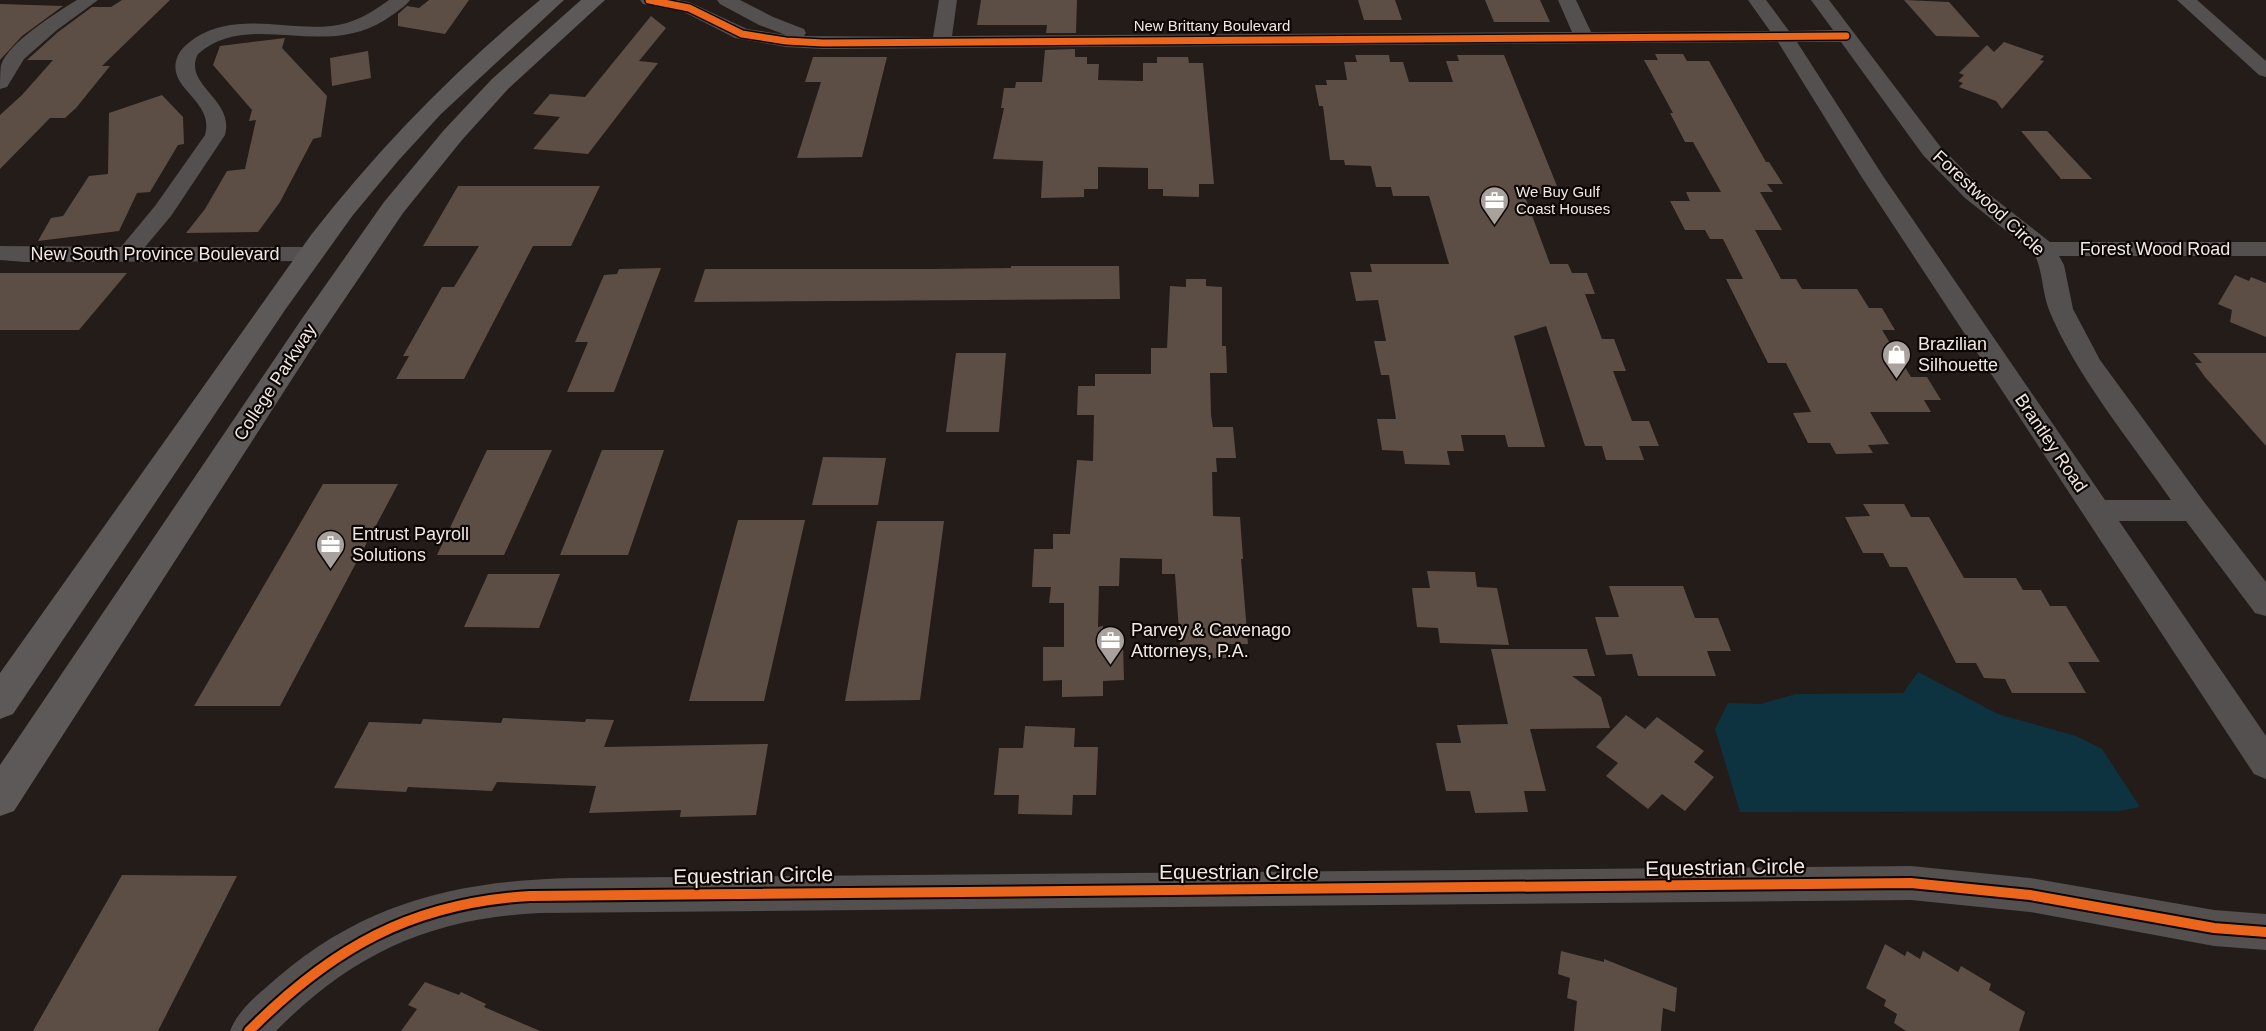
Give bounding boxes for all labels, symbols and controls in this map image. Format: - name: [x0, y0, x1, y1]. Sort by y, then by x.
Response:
- street label: New Brittany Boulevard: [1134, 17, 1290, 34]
- street label: Forestwood Circle: [1929, 146, 2049, 260]
- place label: We Buy Gulf Coast Houses: [1516, 183, 1610, 217]
- office icon: We Buy Gulf Coast Houses: [1479, 184, 1511, 226]
- street label: Forest Wood Road: [2080, 239, 2230, 259]
- street label: New South Province Boulevard: [30, 244, 280, 264]
- street label: College Parkway: [230, 320, 320, 444]
- place label: Brazilian Silhouette: [1918, 334, 1998, 375]
- shop icon: Brazilian Silhouette: [1881, 338, 1913, 380]
- street label: Brantley Road: [2011, 390, 2091, 496]
- place label: Entrust Payroll Solutions: [352, 524, 469, 565]
- office icon: Entrust Payroll Solutions: [315, 528, 347, 570]
- place label: Parvey & Cavenago Attorneys, P.A.: [1131, 620, 1291, 661]
- office icon: Parvey & Cavenago Attorneys, P.A.: [1094, 624, 1126, 666]
- street label: Equestrian Circle: [1645, 854, 1805, 880]
- street label: Equestrian Circle: [1159, 860, 1319, 883]
- street label: Equestrian Circle: [673, 862, 833, 888]

